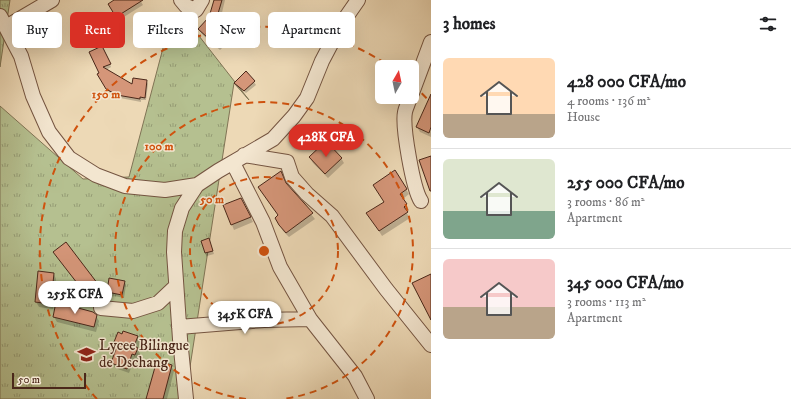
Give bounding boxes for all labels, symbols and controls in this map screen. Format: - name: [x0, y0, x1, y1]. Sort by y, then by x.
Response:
- chip: Buy: [12, 12, 62, 48]
- chip: Rent: [70, 12, 125, 48]
- chip: Filters: [133, 12, 198, 48]
- chip: New: [206, 12, 260, 48]
- chip: Apartment: [268, 12, 355, 48]
- text: 3 homes: [443, 13, 496, 35]
- icon: filters: [757, 13, 779, 35]
- north arrow: [375, 60, 419, 104]
- map controls: [375, 60, 419, 104]
- text: 428 000 CFA/mo: [567, 71, 686, 93]
- icon: home: [475, 74, 523, 122]
- text: 150 m: [92, 87, 120, 102]
- text: 4 rooms · 136 m²: [567, 93, 650, 109]
- text: House: [567, 109, 600, 125]
- pin: 428K CFA: [285, 124, 367, 158]
- text: 428K CFA: [298, 129, 354, 145]
- text: 100 m: [145, 139, 173, 154]
- text: 255 000 CFA/mo: [567, 172, 685, 194]
- icon: home: [475, 175, 523, 223]
- text: 50 m: [199, 192, 224, 207]
- text: 3 rooms · 86 m²: [567, 194, 645, 210]
- text: Apartment: [567, 210, 622, 226]
- centre of rings: [257, 244, 271, 258]
- text: 345 000 CFA/mo: [567, 272, 684, 294]
- icon: home: [475, 275, 523, 323]
- pin: 255K CFA: [34, 281, 116, 315]
- text: 255K CFA: [47, 286, 103, 302]
- text: 3 rooms · 113 m²: [567, 294, 646, 310]
- pin: 345K CFA: [204, 301, 286, 335]
- text: 345K CFA: [217, 306, 273, 322]
- text: Apartment: [567, 310, 622, 326]
- place label: Lycee Bilingue de Dschang: [99, 336, 189, 372]
- school or university icon: Lycee Bilingue de Dschang: [76, 344, 96, 364]
- scale bar: [12, 371, 86, 390]
- text: 50 m: [18, 373, 40, 387]

